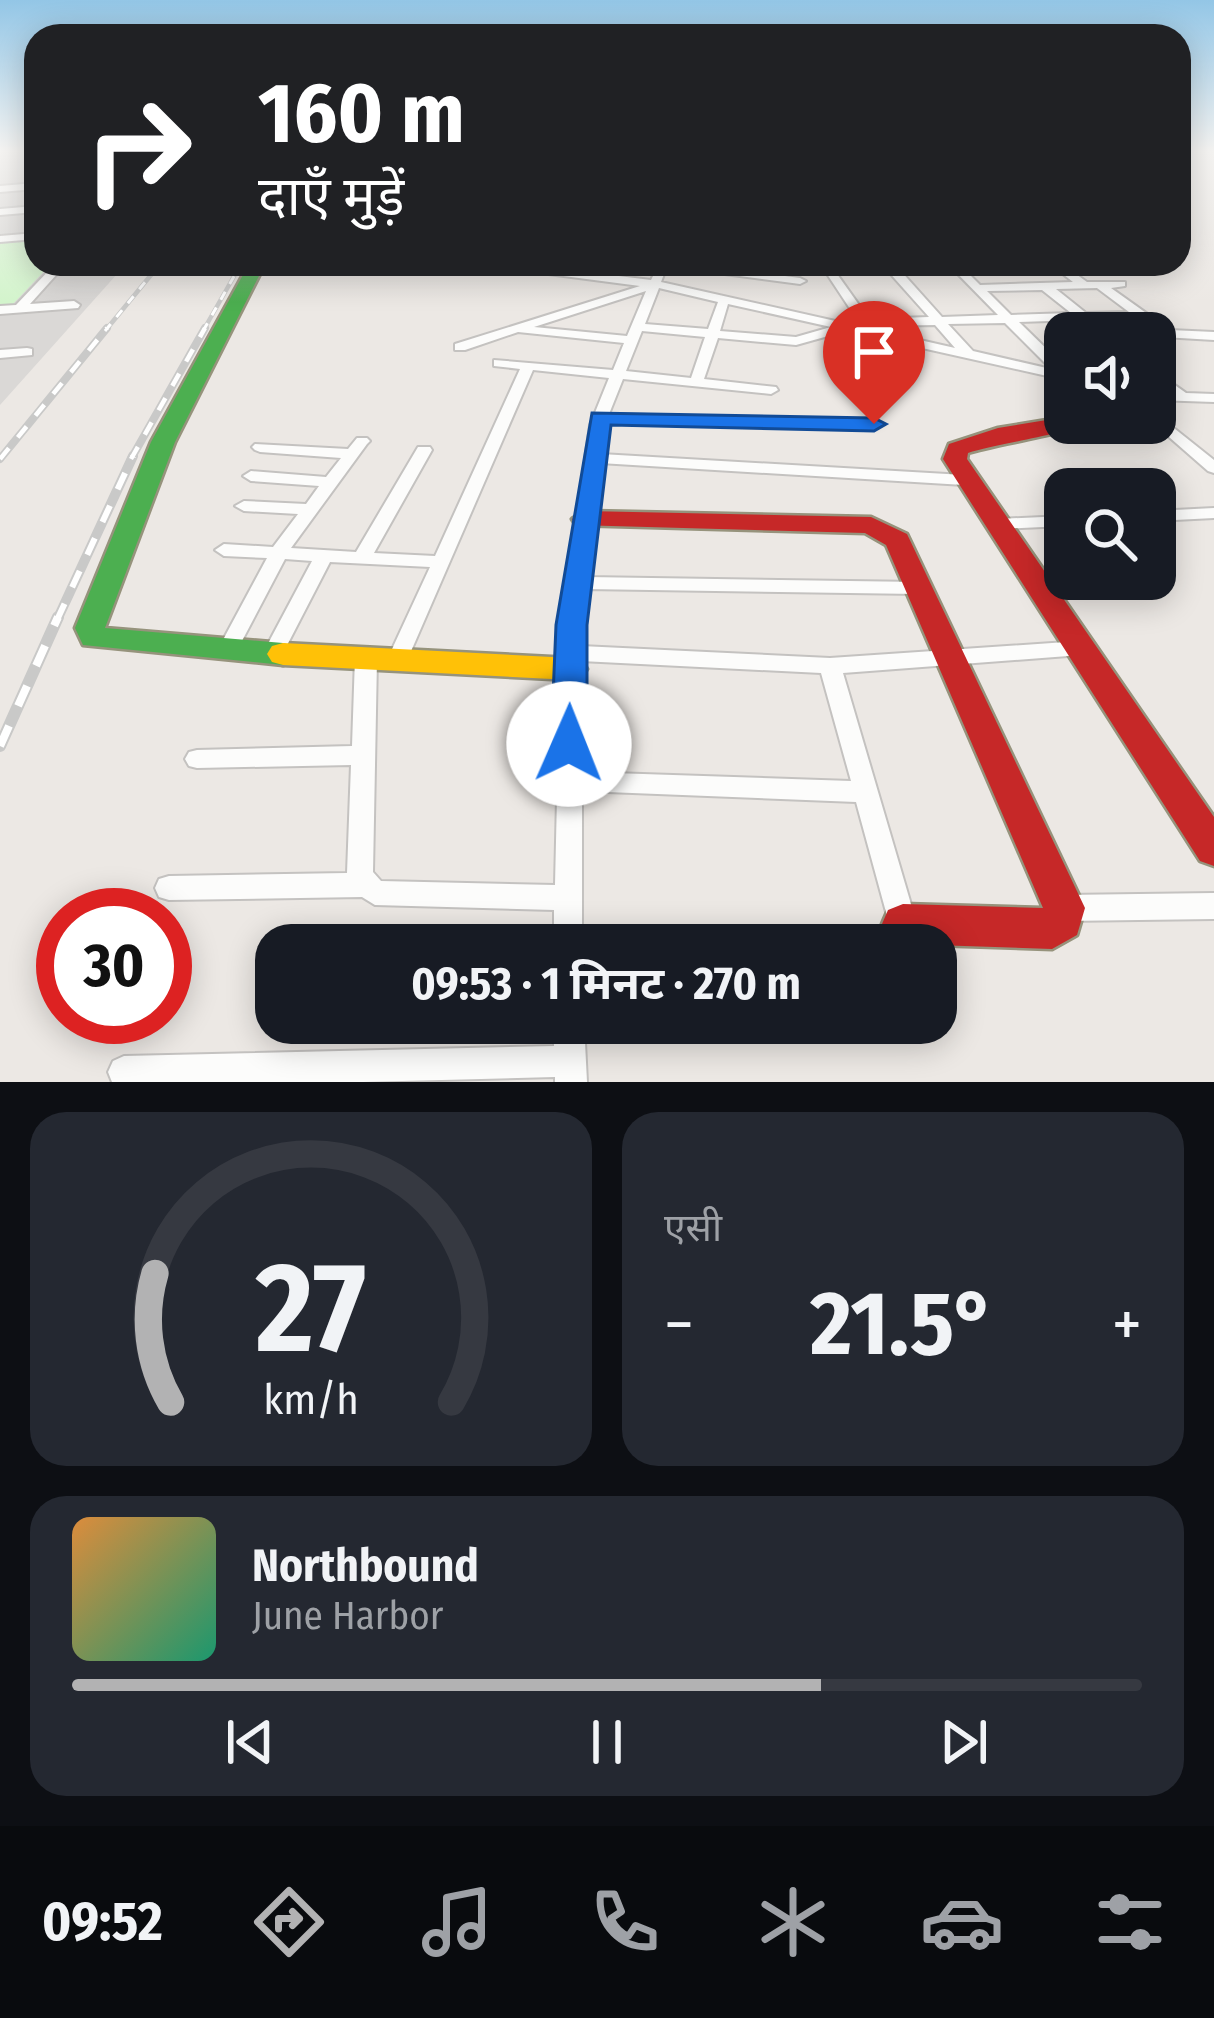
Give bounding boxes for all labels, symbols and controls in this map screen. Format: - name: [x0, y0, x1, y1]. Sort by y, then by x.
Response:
- text: 160 m: [258, 63, 465, 164]
- icon: right: [60, 72, 216, 228]
- text: दाएँ मुड़ें: [258, 165, 404, 229]
- pin: [823, 301, 925, 424]
- map controls: [1044, 312, 1176, 600]
- button: sound: [1044, 312, 1176, 444]
- icon: arrive: [841, 319, 907, 385]
- button: search: [1044, 468, 1176, 600]
- position arrow: [506, 681, 632, 807]
- speed limit sign: 30: [36, 888, 192, 1044]
- text: 09:53 · 1 मिनट · 270 m: [411, 957, 801, 1011]
- text: एसी: [664, 1205, 722, 1251]
- text: 27: [255, 1234, 366, 1384]
- text: 21.5°: [810, 1270, 995, 1378]
- text: −: [664, 1285, 694, 1364]
- text: +: [1112, 1285, 1142, 1364]
- text: km/h: [263, 1374, 359, 1425]
- text: Northbound: [252, 1539, 479, 1593]
- text: June Harbor: [252, 1593, 443, 1639]
- icon: previous: [217, 1709, 283, 1775]
- icon: pause: [574, 1709, 640, 1775]
- icon: next: [931, 1709, 997, 1775]
- icon: directions: [247, 1880, 331, 1964]
- icon: music: [415, 1880, 499, 1964]
- icon: phone: [583, 1880, 667, 1964]
- icon: climate: [751, 1880, 835, 1964]
- icon: car: [920, 1880, 1004, 1964]
- icon: filters: [1088, 1880, 1172, 1964]
- text: 09:52: [42, 1890, 163, 1954]

